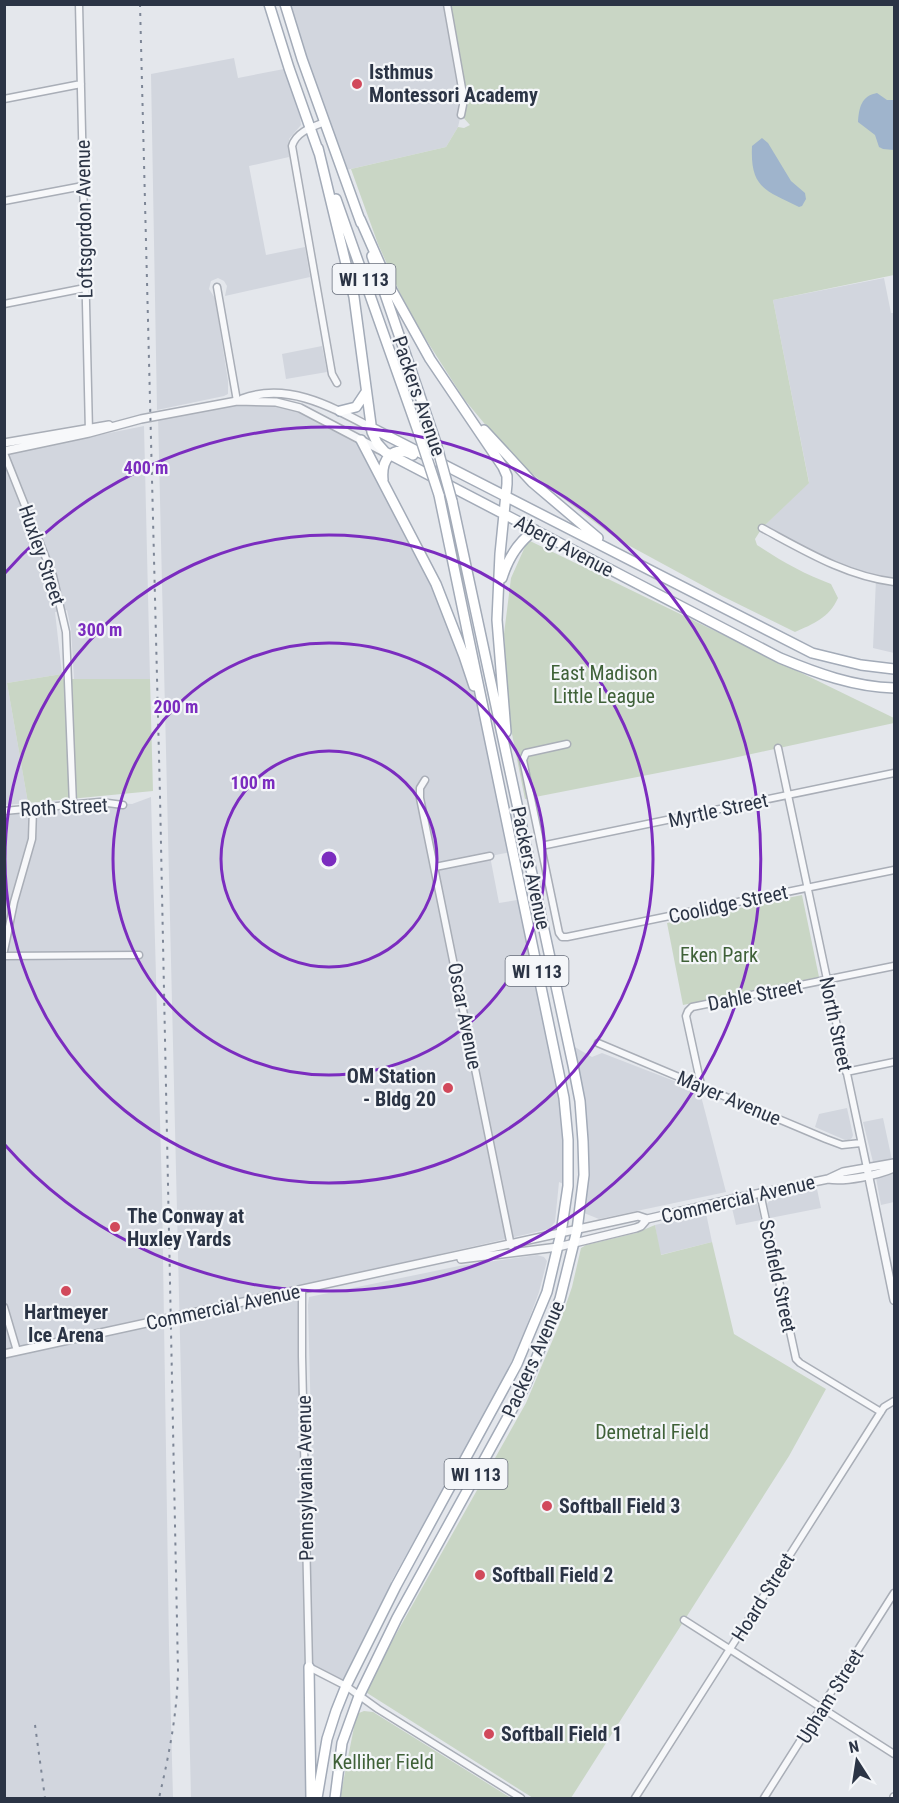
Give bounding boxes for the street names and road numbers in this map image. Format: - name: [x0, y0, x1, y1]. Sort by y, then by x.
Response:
- street label: Loftsgordon Avenue: [71, 140, 97, 298]
- road number: WI 113: [332, 264, 395, 294]
- street label: Packers Avenue: [387, 333, 451, 459]
- street label: Huxley Street: [14, 502, 70, 608]
- street label: Aberg Avenue: [510, 510, 618, 582]
- street label: Myrtle Street: [666, 788, 770, 832]
- street label: Roth Street: [20, 793, 108, 821]
- street label: Packers Avenue: [506, 804, 556, 932]
- street label: Coolidge Street: [666, 880, 790, 928]
- road number: WI 113: [506, 956, 568, 986]
- street label: Oscar Avenue: [443, 961, 487, 1071]
- street label: Dahle Street: [706, 974, 805, 1016]
- street label: North Street: [814, 975, 858, 1074]
- street label: Mayer Avenue: [674, 1065, 784, 1131]
- street label: Commercial Avenue: [659, 1170, 817, 1228]
- street label: Scofield Street: [754, 1217, 802, 1335]
- street label: Commercial Avenue: [144, 1279, 302, 1335]
- street label: Packers Avenue: [497, 1297, 569, 1421]
- street label: Pennsylvania Avenue: [292, 1395, 318, 1561]
- road number: WI 113: [444, 1459, 508, 1489]
- street label: Hoard Street: [727, 1548, 800, 1645]
- street label: Upham Street: [792, 1644, 869, 1748]

